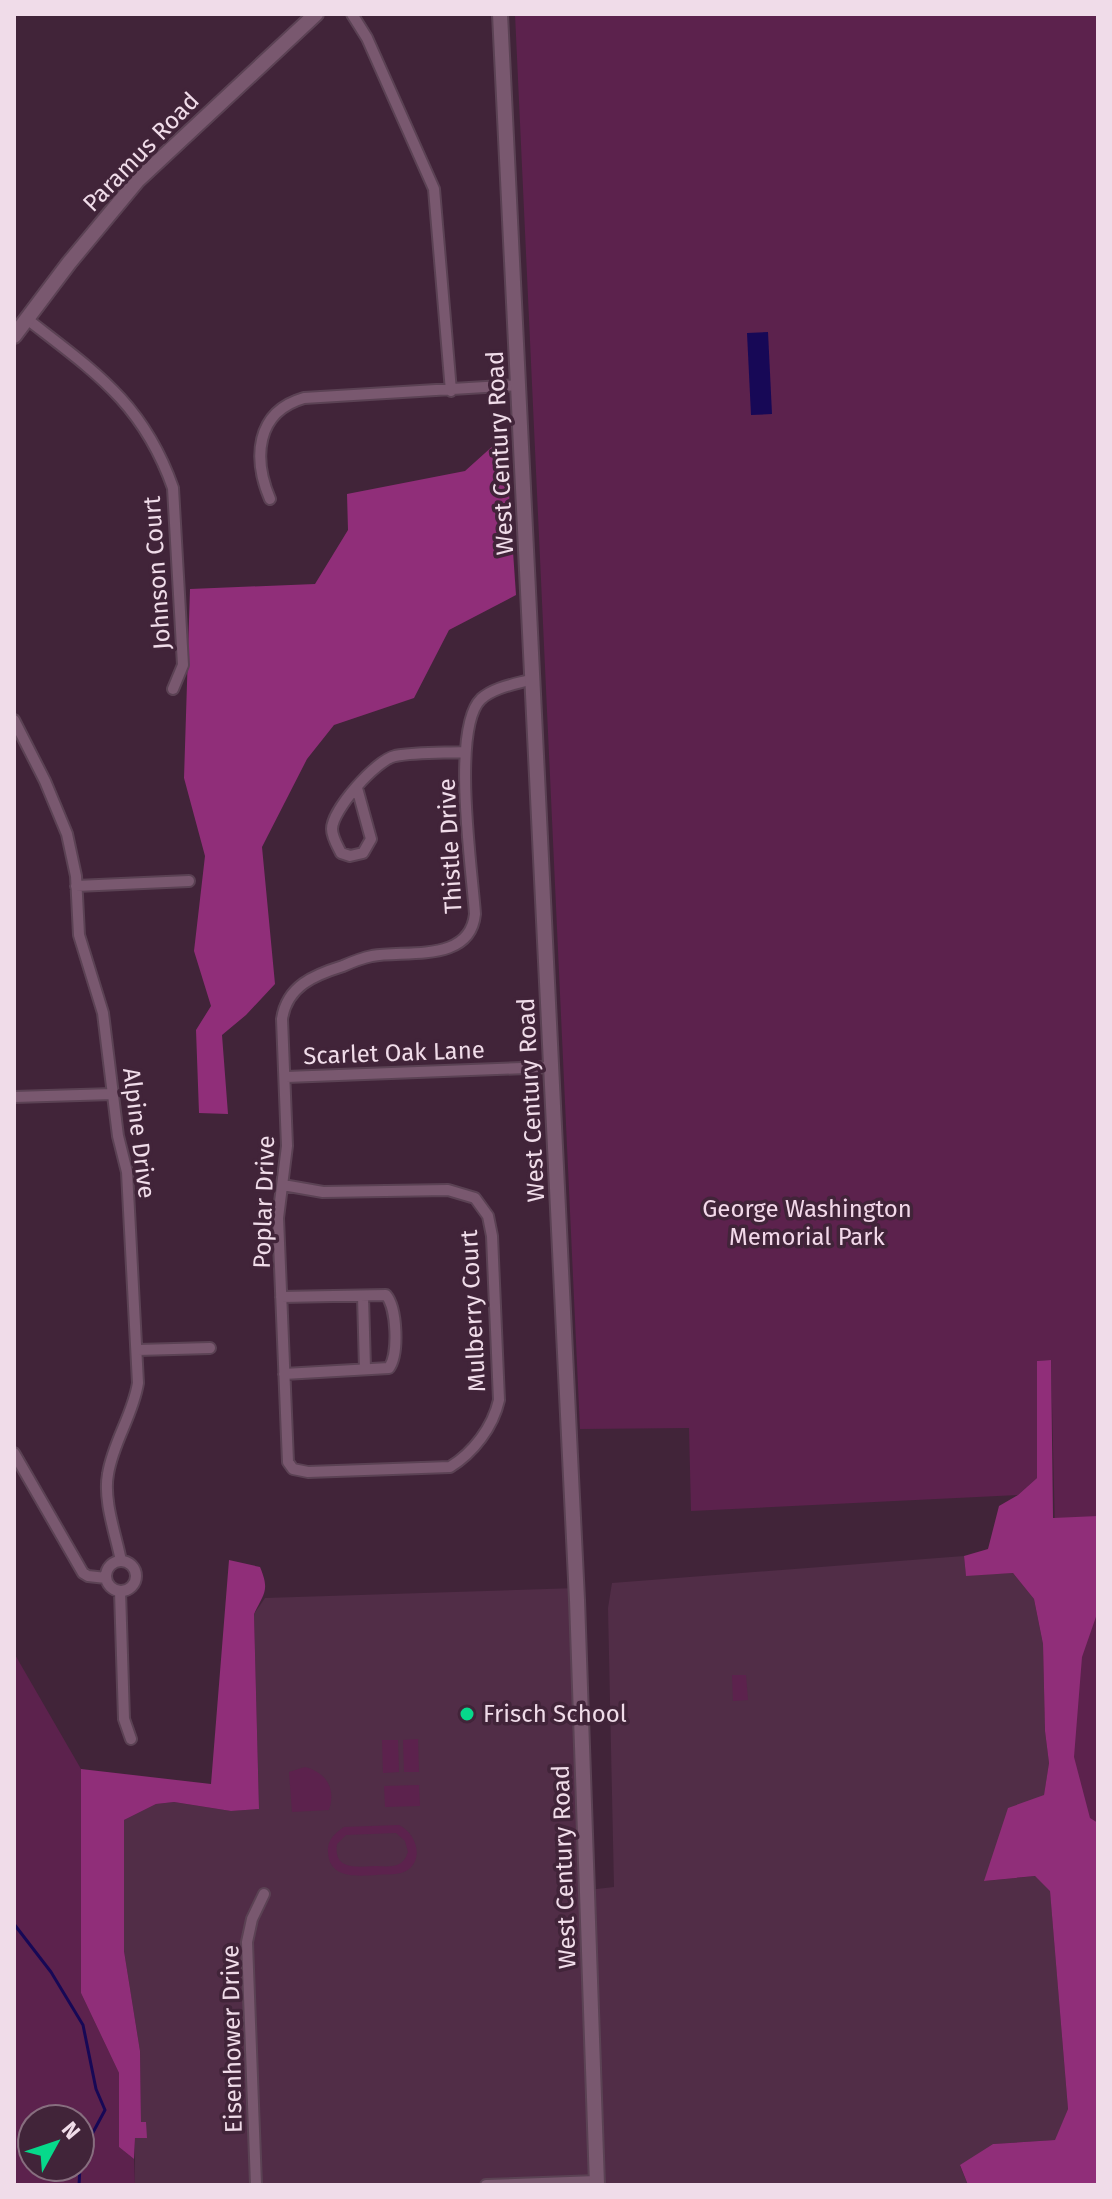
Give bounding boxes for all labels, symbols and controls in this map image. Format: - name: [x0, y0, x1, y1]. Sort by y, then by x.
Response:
- street label: Paramus Road: [77, 87, 205, 217]
- street label: West Century Road: [481, 350, 519, 556]
- street label: Johnson Court: [138, 495, 176, 651]
- street label: Thistle Drive: [432, 778, 468, 914]
- street label: West Century Road: [512, 997, 550, 1203]
- street label: Scarlet Oak Lane: [303, 1036, 485, 1070]
- street label: Alpine Drive: [117, 1066, 161, 1200]
- street label: Poplar Drive: [248, 1135, 280, 1269]
- park label: George Washington Memorial Park: [702, 1195, 912, 1251]
- street label: Mulberry Court: [455, 1229, 491, 1393]
- place label: Frisch School: [483, 1700, 627, 1728]
- marker: Frisch School: [458, 1705, 476, 1723]
- street label: West Century Road: [546, 1764, 582, 1970]
- street label: Eisenhower Drive: [216, 1945, 248, 2133]
- north arrow: [16, 2103, 96, 2183]
- text: N: [56, 2116, 86, 2145]

